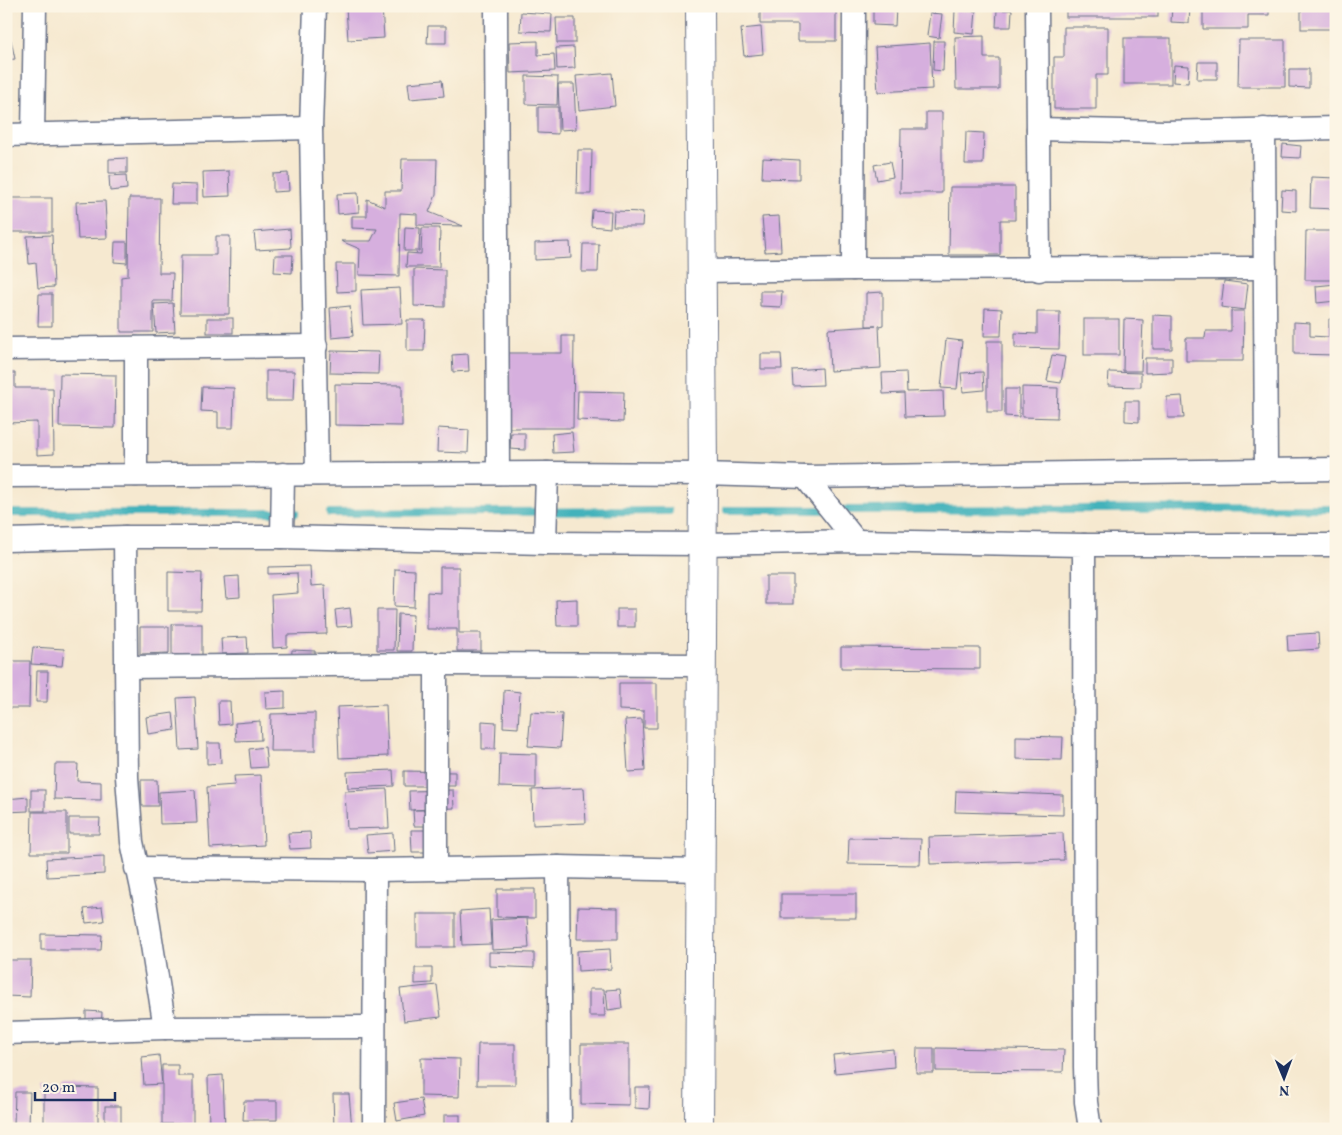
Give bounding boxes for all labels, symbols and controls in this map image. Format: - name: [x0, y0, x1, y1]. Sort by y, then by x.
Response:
- north arrow: [1260, 1052, 1310, 1102]
- scale bar: [35, 1070, 115, 1102]
- text: 20 m: [42, 1078, 75, 1099]
- text: N: [1279, 1080, 1289, 1099]

